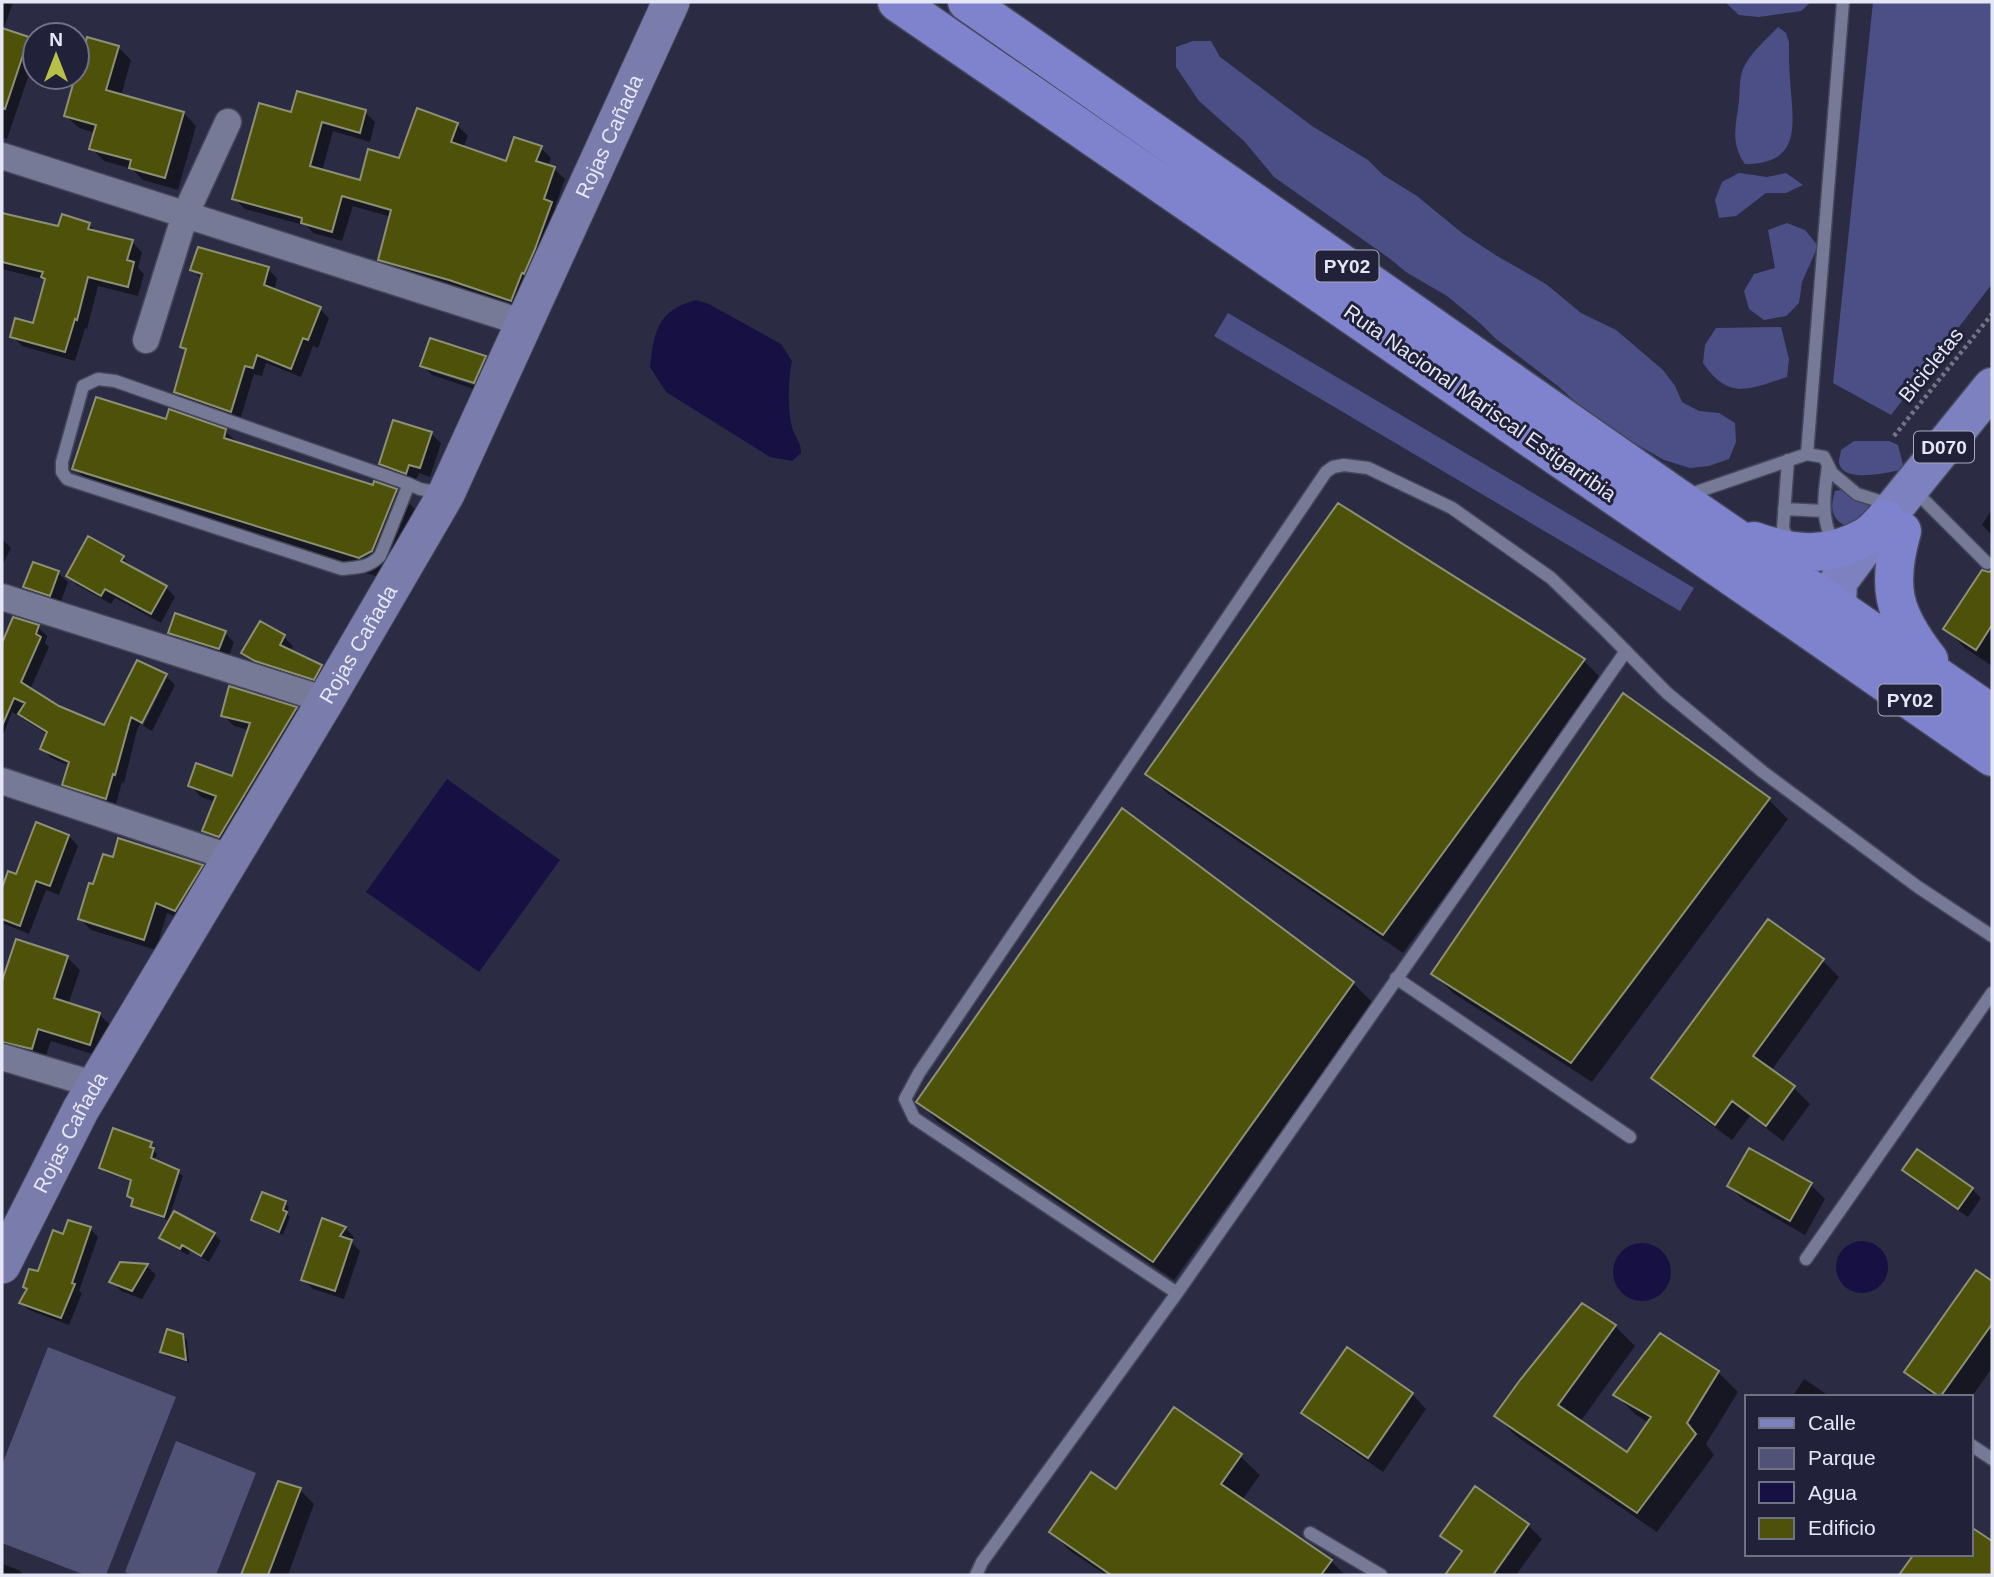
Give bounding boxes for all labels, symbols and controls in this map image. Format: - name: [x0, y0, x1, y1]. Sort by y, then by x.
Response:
- north arrow: [21, 21, 91, 91]
- text: N: [49, 29, 63, 50]
- street label: Rojas Cañada: [571, 71, 647, 202]
- road number: PY02: [1316, 250, 1378, 282]
- street label: Ruta Nacional Mariscal Estigarribia: [1340, 299, 1621, 506]
- street label: Bicicletas: [1894, 323, 1967, 406]
- road number: D070: [1914, 432, 1974, 462]
- street label: Rojas Cañada: [315, 581, 402, 707]
- road number: PY02: [1878, 684, 1941, 716]
- street label: Rojas Cañada: [29, 1068, 112, 1196]
- legend: [1745, 1395, 1973, 1556]
- text: Calle: [1808, 1411, 1856, 1434]
- text: Parque: [1808, 1446, 1876, 1469]
- text: Agua: [1808, 1481, 1857, 1504]
- text: Edificio: [1808, 1516, 1876, 1539]

